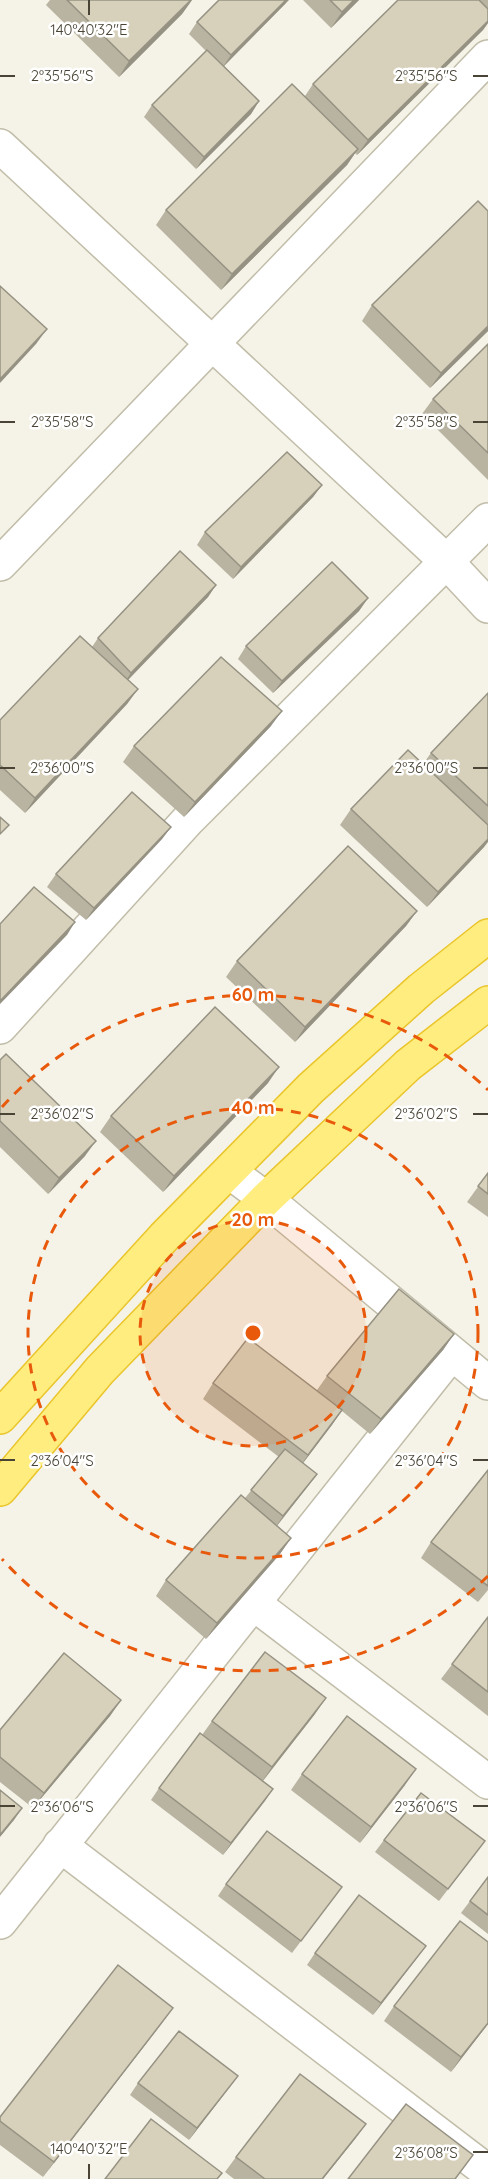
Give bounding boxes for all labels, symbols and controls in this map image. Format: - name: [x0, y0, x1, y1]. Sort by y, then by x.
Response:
- text: 140°40'32"E: [50, 20, 128, 39]
- text: 2°35'56"S: [31, 66, 93, 85]
- text: 2°35'56"S: [395, 66, 457, 85]
- text: 2°35'58"S: [31, 412, 93, 431]
- text: 2°35'58"S: [395, 412, 457, 431]
- text: 2°36'00"S: [30, 758, 94, 777]
- text: 2°36'00"S: [394, 758, 458, 777]
- text: 60 m: [232, 983, 274, 1006]
- text: 40 m: [231, 1096, 275, 1119]
- text: 2°36'02"S: [30, 1104, 94, 1123]
- text: 2°36'02"S: [394, 1104, 458, 1123]
- text: 20 m: [232, 1208, 274, 1231]
- centre of rings: [243, 1323, 263, 1343]
- text: 2°36'04"S: [30, 1451, 94, 1470]
- text: 2°36'04"S: [394, 1451, 458, 1470]
- text: 2°36'06"S: [30, 1797, 94, 1816]
- text: 2°36'06"S: [394, 1797, 458, 1816]
- text: 140°40'32"E: [50, 2139, 128, 2158]
- text: 2°36'08"S: [394, 2143, 458, 2162]

